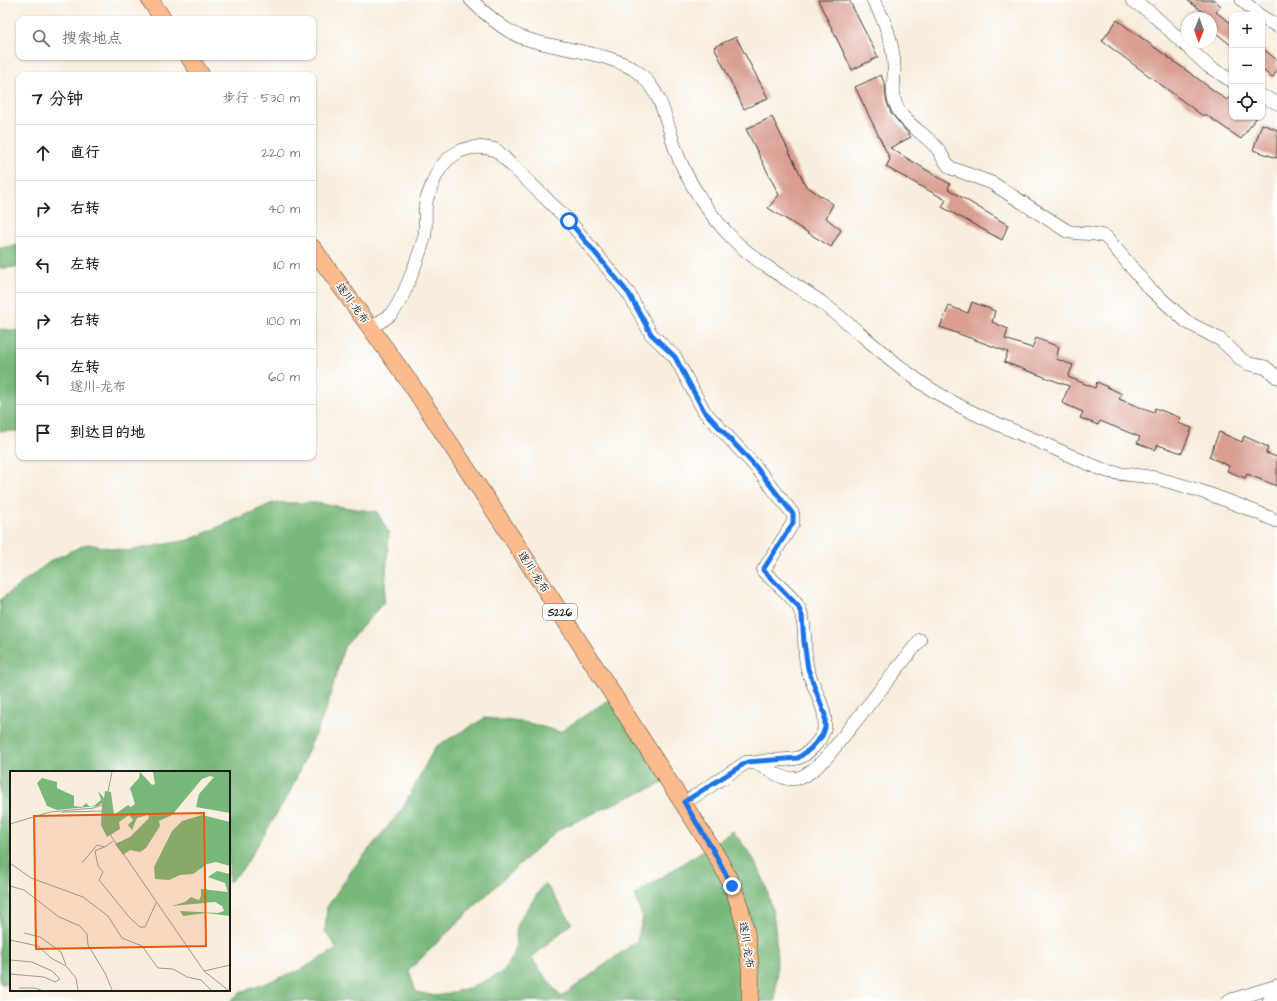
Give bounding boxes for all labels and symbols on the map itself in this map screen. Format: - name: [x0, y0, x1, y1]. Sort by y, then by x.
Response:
- north arrow: [1181, 12, 1217, 48]
- route start: [560, 212, 578, 230]
- street label: 遂川-龙布: [333, 280, 373, 327]
- street label: 遂川-龙布: [514, 548, 553, 596]
- road number: S226: [543, 604, 577, 620]
- inset map: [10, 771, 230, 991]
- route end: [723, 877, 741, 895]
- street label: 遂川-龙布: [735, 920, 758, 970]

